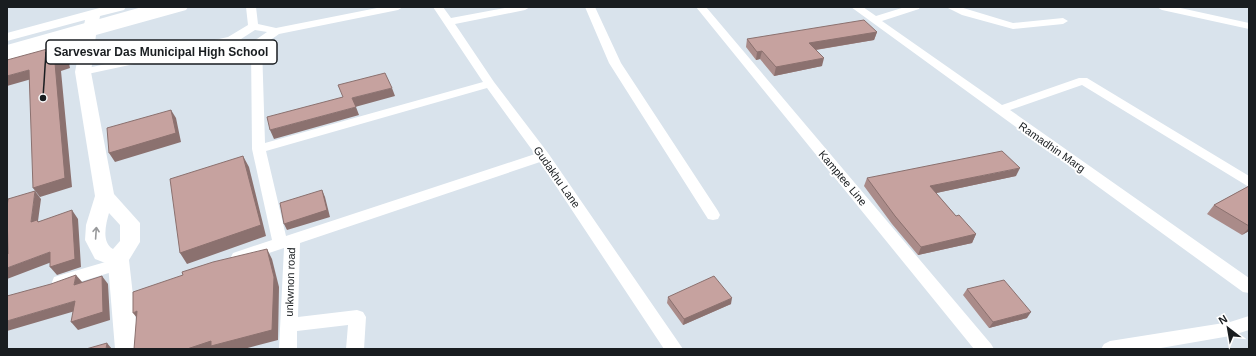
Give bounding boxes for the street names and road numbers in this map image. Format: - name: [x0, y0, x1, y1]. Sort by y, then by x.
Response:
- street label: Ramadhin Marg: [1017, 120, 1087, 174]
- street label: Gudakhu Lane: [531, 144, 583, 210]
- street label: Kamptee Line: [817, 148, 869, 208]
- street label: unkwnon road: [283, 247, 297, 317]

